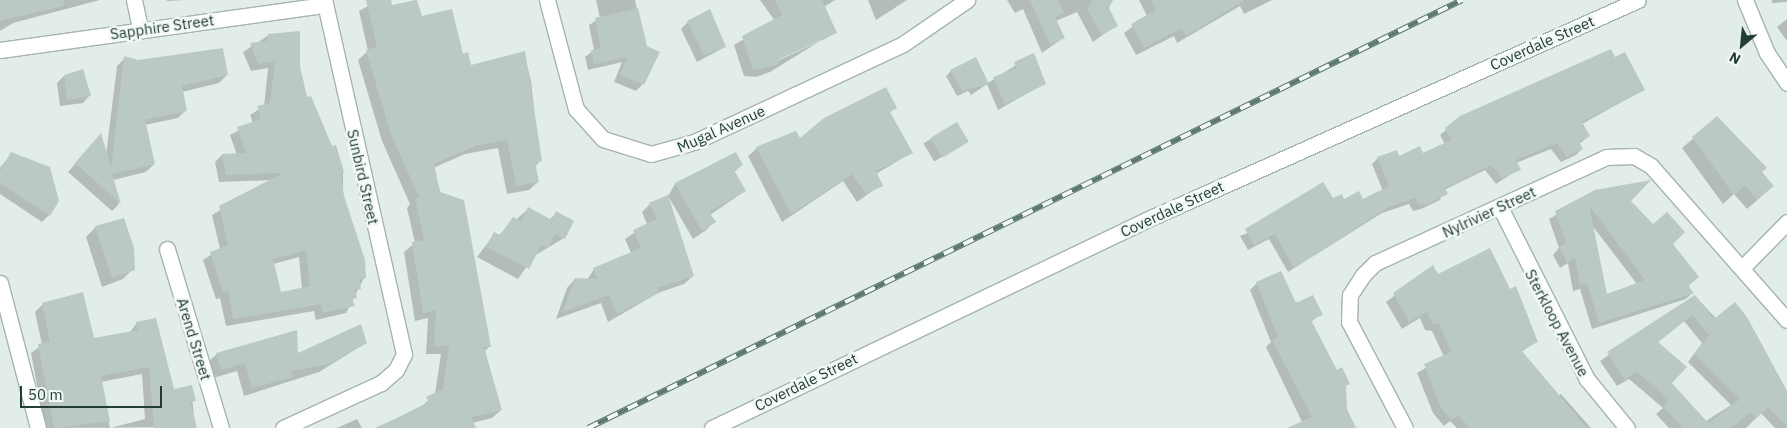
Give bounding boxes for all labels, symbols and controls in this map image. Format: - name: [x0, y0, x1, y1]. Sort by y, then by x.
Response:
- street label: Sapphire Street: [109, 11, 215, 43]
- street label: Coverdale Street: [1487, 12, 1597, 74]
- north arrow: [1717, 20, 1767, 70]
- text: N: [1726, 48, 1744, 69]
- street label: Mugal Avenue: [674, 102, 768, 156]
- street label: Sunbird Street: [343, 128, 383, 226]
- street label: Coverdale Street: [1117, 177, 1227, 241]
- street label: Nylrivier Street: [1439, 183, 1539, 241]
- street label: Sterkloop Avenue: [1521, 266, 1593, 380]
- street label: Arend Street: [173, 296, 215, 382]
- street label: Coverdale Street: [752, 349, 860, 415]
- scale bar: [22, 376, 165, 408]
- text: 50 m: [28, 385, 63, 404]

